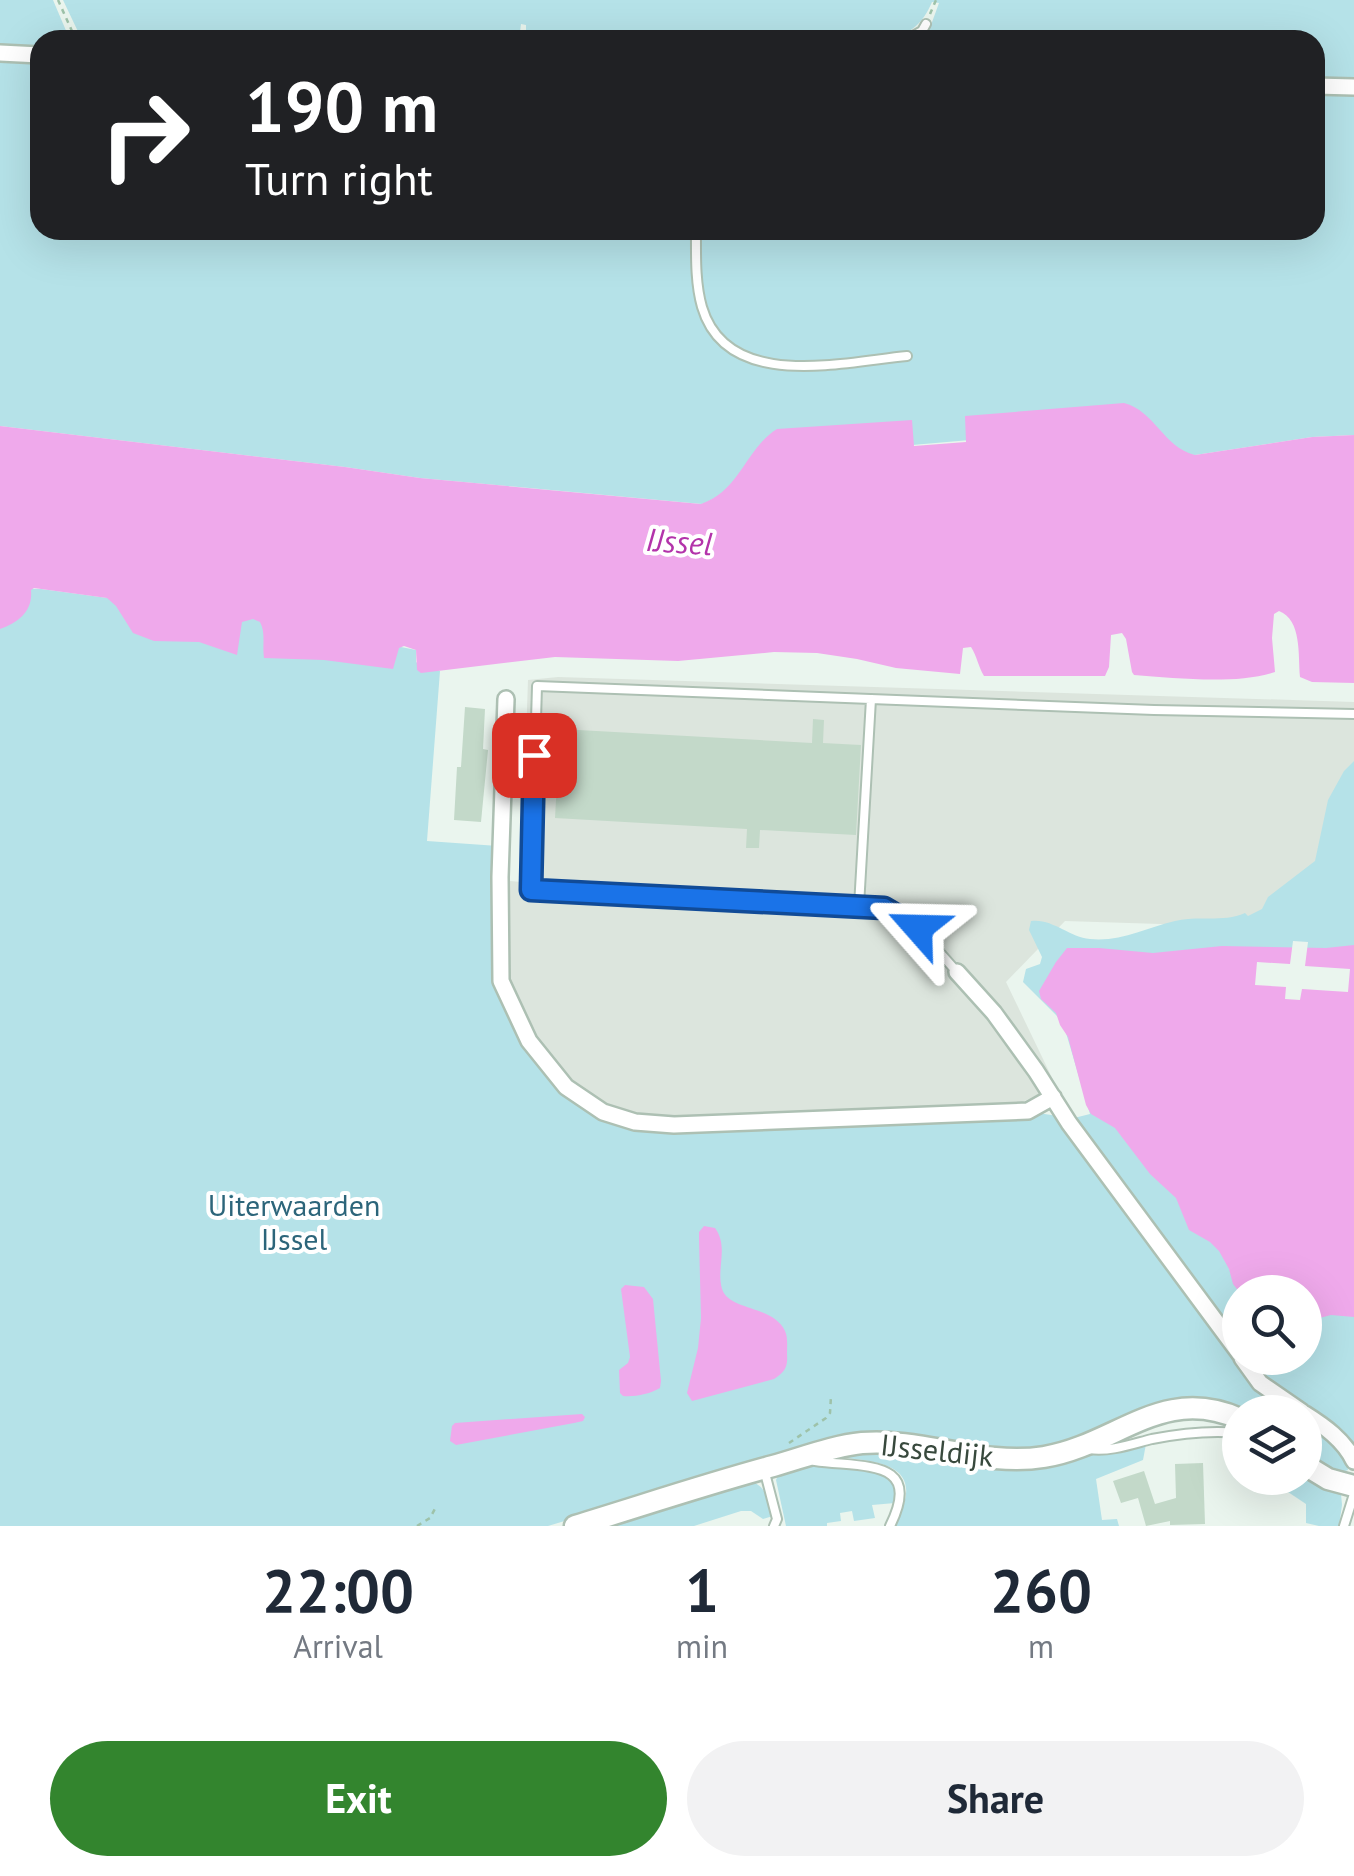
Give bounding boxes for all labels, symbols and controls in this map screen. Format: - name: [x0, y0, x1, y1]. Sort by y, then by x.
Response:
- text: 190 m: [245, 61, 438, 151]
- icon: right: [80, 70, 210, 200]
- text: Turn right: [245, 149, 433, 207]
- water label: IJssel: [644, 518, 714, 564]
- pin: [492, 713, 577, 798]
- icon: arrive: [507, 728, 562, 783]
- position arrow: [866, 876, 970, 980]
- park label: Uiterwaarden IJssel: [208, 1185, 380, 1258]
- map controls: [1222, 1275, 1322, 1495]
- button: search: [1222, 1275, 1322, 1375]
- button: layers: [1222, 1395, 1322, 1495]
- street label: IJsseldijk: [879, 1424, 996, 1475]
- text: 22:00: [262, 1551, 414, 1629]
- text: 1: [685, 1551, 719, 1629]
- text: 260: [990, 1551, 1092, 1629]
- text: Arrival: [293, 1625, 383, 1667]
- text: min: [676, 1625, 728, 1667]
- text: m: [1028, 1625, 1054, 1667]
- button: Exit: [50, 1741, 667, 1856]
- button: Share: [687, 1741, 1304, 1856]

